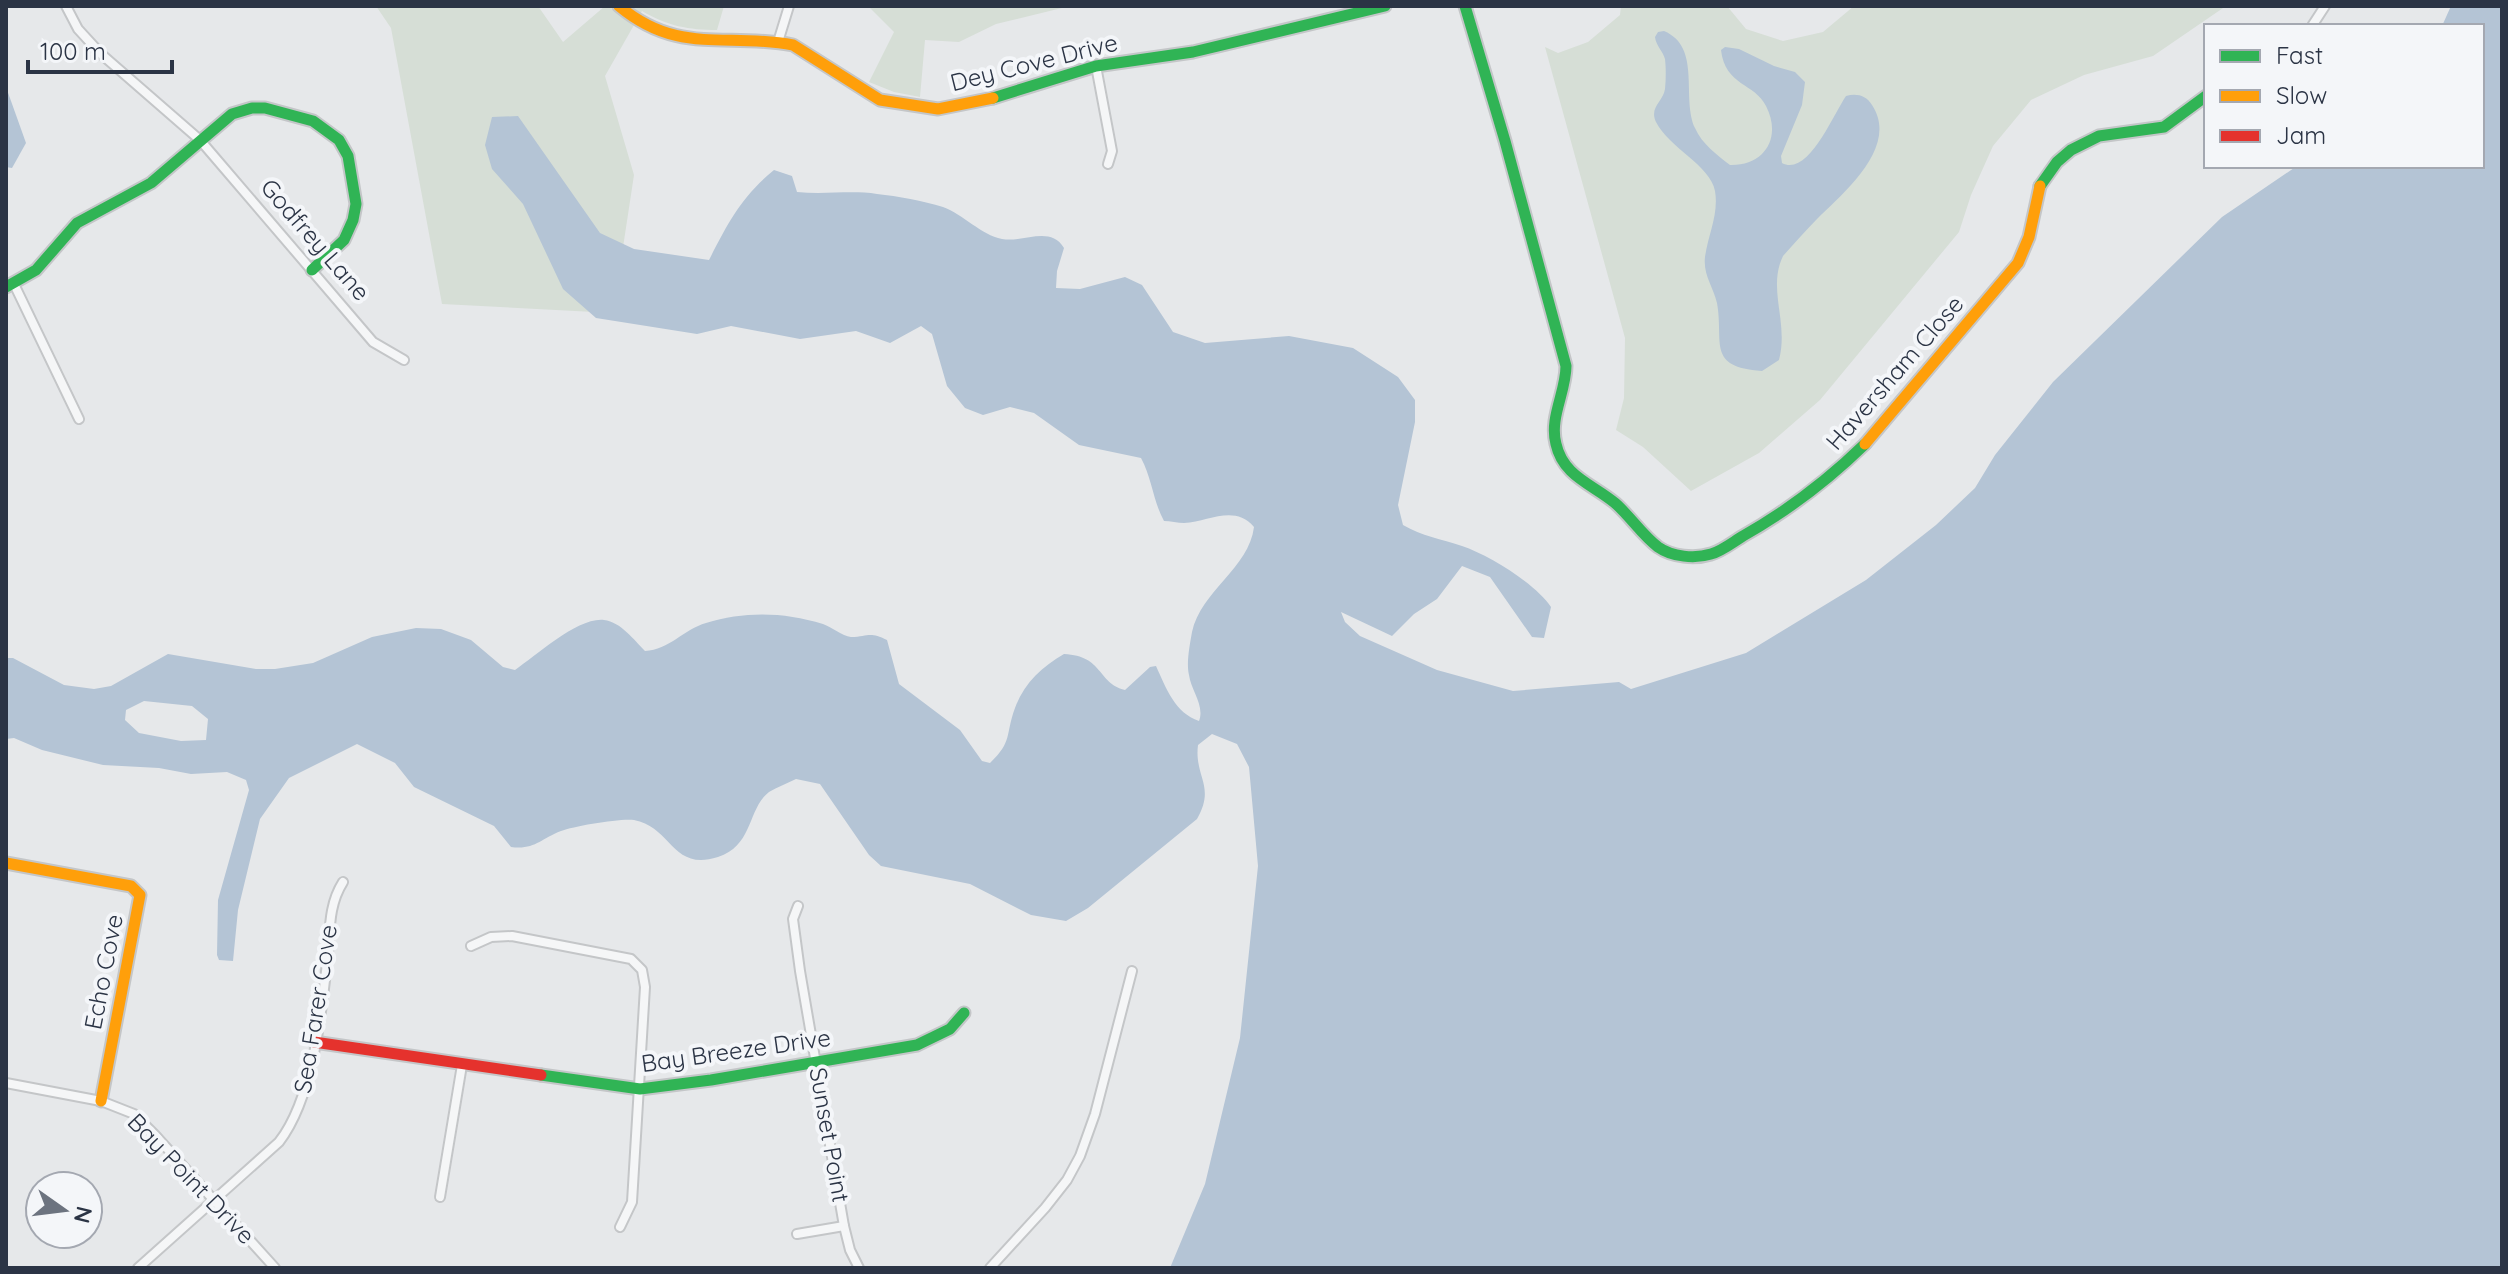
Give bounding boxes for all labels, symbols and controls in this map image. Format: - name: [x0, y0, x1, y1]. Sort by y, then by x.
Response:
- scale bar: [28, 24, 172, 74]
- legend: [2204, 24, 2484, 168]
- street label: Dey Cove Drive: [947, 27, 1121, 97]
- text: 100 m: [40, 36, 106, 66]
- text: Fast: [2276, 40, 2323, 70]
- text: Slow: [2276, 80, 2327, 110]
- text: Jam: [2276, 120, 2326, 150]
- street label: Godfrey Lane: [255, 172, 377, 306]
- street label: Haversham Close: [1819, 289, 1970, 456]
- street label: Echo Cove: [77, 912, 129, 1032]
- street label: Sea Farer Cove: [287, 922, 343, 1095]
- street label: Bay Breeze Drive: [639, 1022, 832, 1078]
- street label: Sunset Point: [803, 1065, 857, 1205]
- street label: Bay Point Drive: [122, 1107, 262, 1250]
- north arrow: [24, 1170, 104, 1250]
- text: N: [68, 1204, 99, 1226]

